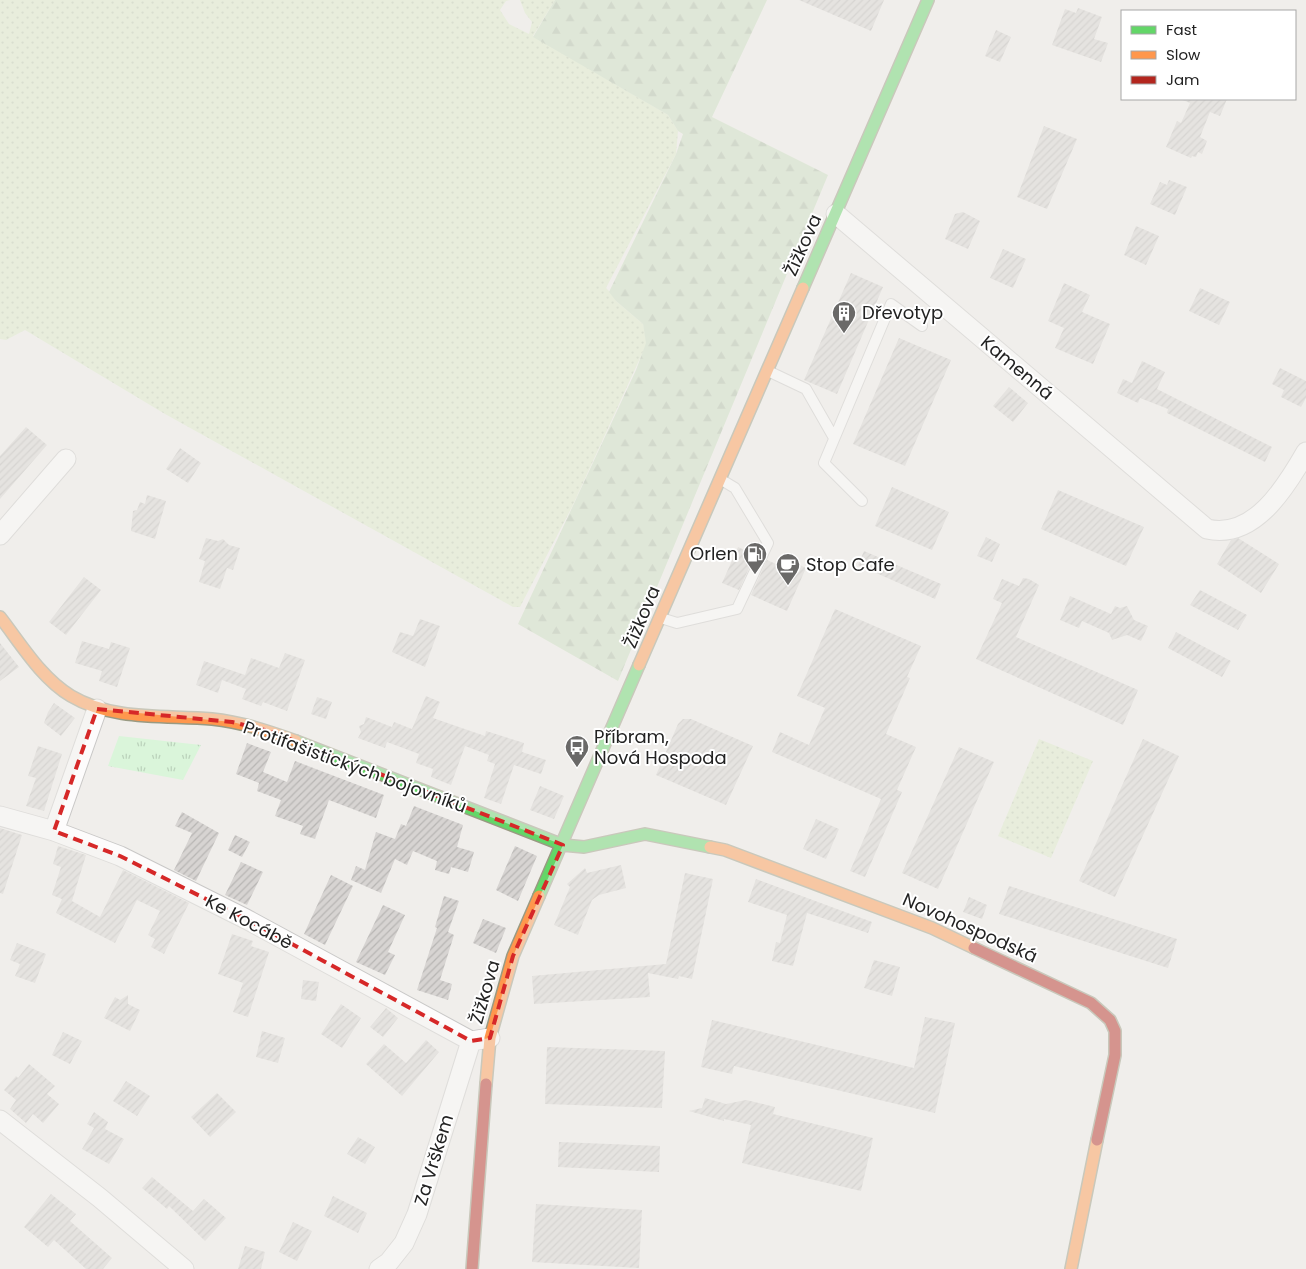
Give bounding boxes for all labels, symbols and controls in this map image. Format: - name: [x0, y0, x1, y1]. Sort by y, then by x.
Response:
- legend: [1121, 10, 1296, 100]
- text: Fast: [1166, 19, 1197, 40]
- text: Slow: [1166, 44, 1201, 65]
- text: Jam: [1166, 69, 1200, 90]
- street label: Žižkova: [778, 210, 827, 280]
- building icon: Dřevotyp: [831, 300, 857, 334]
- place label: Dřevotyp: [862, 300, 943, 325]
- street label: Kamenná: [976, 330, 1059, 405]
- place label: Orlen: [690, 541, 738, 566]
- fuel station icon: Orlen: [742, 541, 768, 575]
- cafe icon: Stop Cafe: [775, 552, 801, 586]
- place label: Stop Cafe: [806, 552, 895, 577]
- street label: Žižkova: [617, 582, 666, 652]
- street label: Protifašistických bojovníků: [240, 714, 470, 819]
- place label: Příbram, Nová Hospoda: [594, 724, 727, 770]
- bus stop icon: Příbram, Nová Hospoda: [564, 734, 590, 768]
- street label: Novohospodská: [899, 887, 1041, 968]
- street label: Ke Kocábě: [201, 888, 297, 955]
- street label: Žižkova: [463, 957, 506, 1027]
- street label: Za Vrškem: [408, 1111, 459, 1208]

